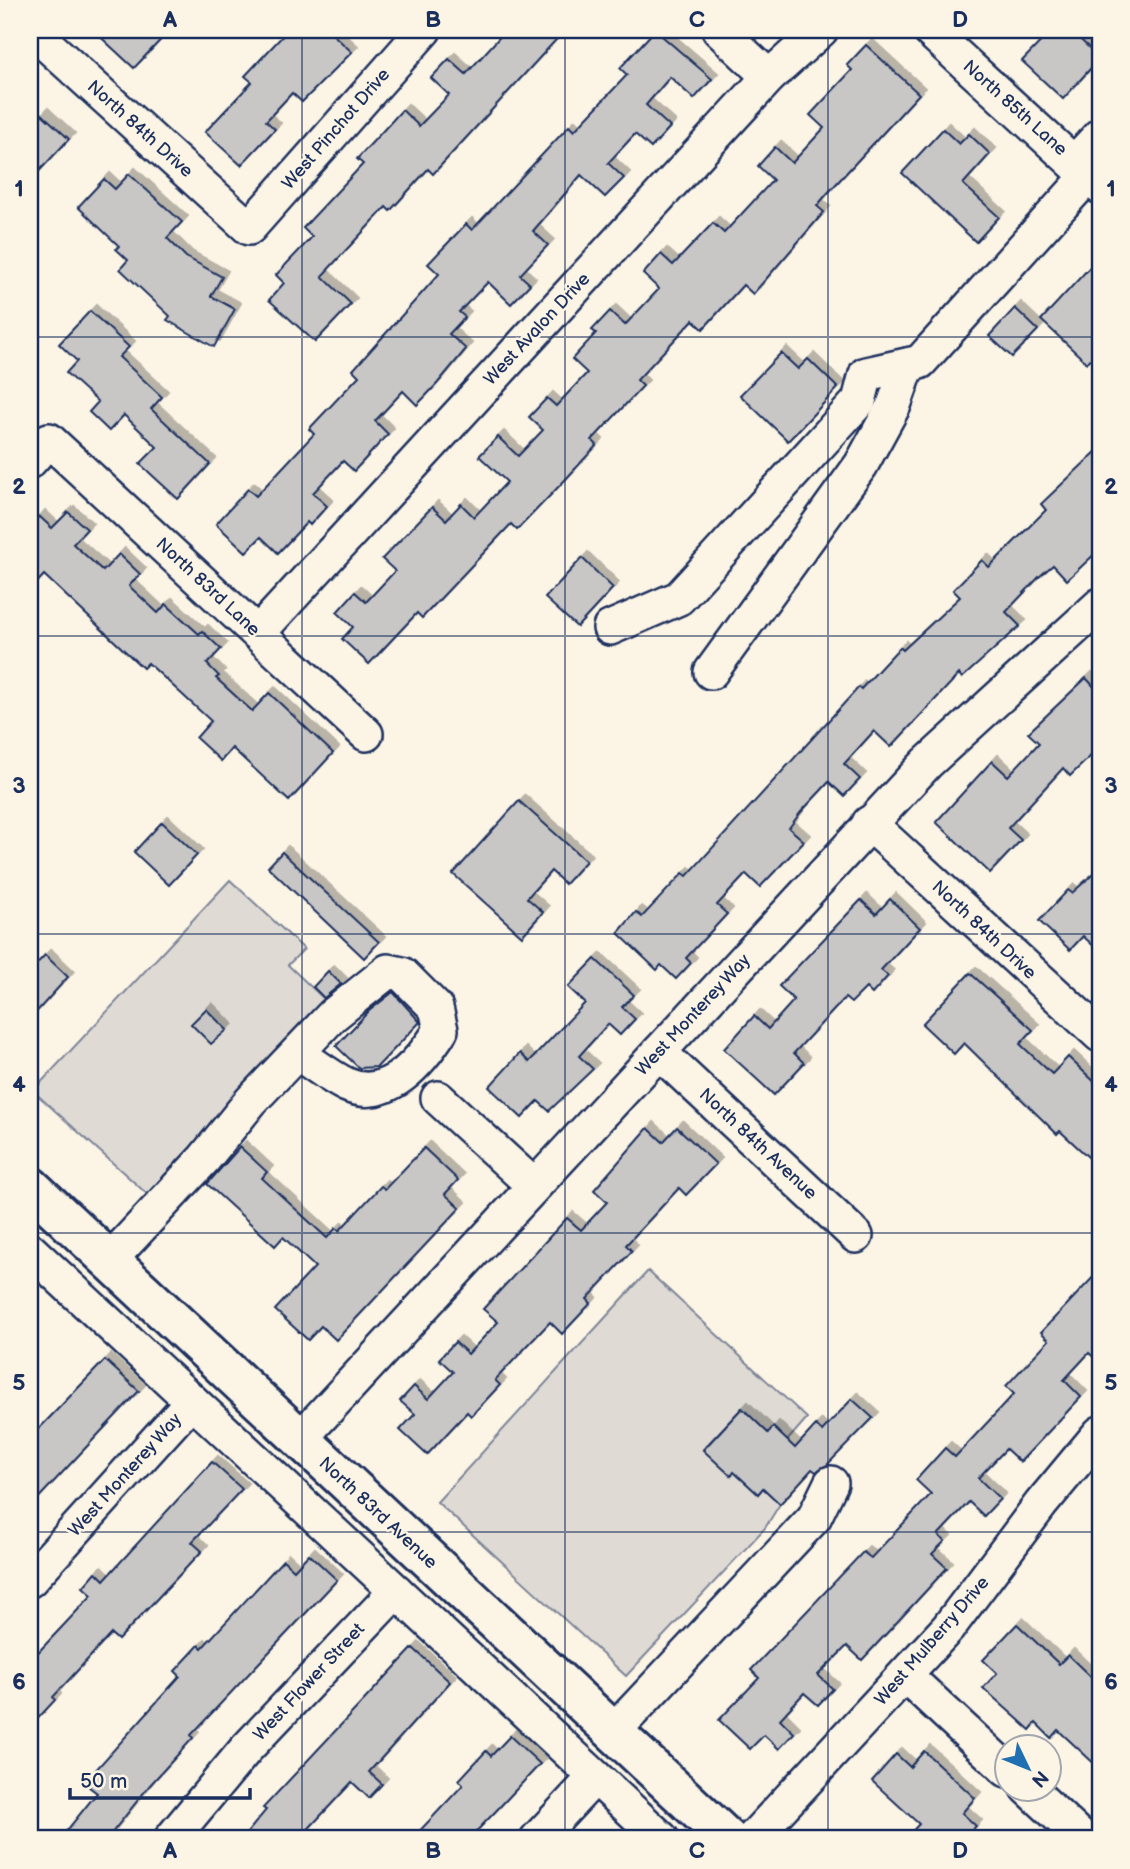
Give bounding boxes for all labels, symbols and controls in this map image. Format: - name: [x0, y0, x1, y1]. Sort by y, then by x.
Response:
- text: A: [162, 6, 178, 34]
- text: B: [425, 6, 441, 34]
- text: C: [689, 6, 705, 34]
- text: D: [952, 6, 968, 34]
- street label: North 85th Lane: [959, 56, 1072, 160]
- street label: West Pinchot Drive: [278, 64, 394, 194]
- street label: North 84th Drive: [83, 76, 197, 182]
- text: 1: [14, 175, 24, 203]
- text: 1: [1106, 175, 1116, 203]
- street label: West Avalon Drive: [480, 268, 595, 390]
- text: 2: [12, 473, 26, 501]
- text: 2: [1104, 473, 1118, 501]
- street label: North 83rd Lane: [152, 533, 265, 641]
- text: 3: [12, 772, 26, 800]
- text: 3: [1104, 772, 1118, 800]
- street label: North 84th Drive: [927, 876, 1041, 984]
- street label: West Monterey Way: [631, 949, 755, 1080]
- text: 4: [12, 1071, 26, 1099]
- text: 4: [1104, 1071, 1118, 1099]
- street label: North 84th Avenue: [695, 1084, 821, 1204]
- text: 5: [12, 1369, 26, 1397]
- text: 5: [1104, 1369, 1118, 1397]
- street label: West Monterey Way: [64, 1408, 186, 1541]
- street label: North 83rd Avenue: [314, 1453, 442, 1573]
- street label: West Mulberry Drive: [870, 1572, 994, 1710]
- street label: West Flower Street: [249, 1618, 369, 1745]
- text: 6: [12, 1668, 26, 1696]
- text: 6: [1104, 1668, 1118, 1696]
- north arrow: [993, 1732, 1064, 1802]
- scale bar: [70, 1757, 250, 1801]
- text: N: [1026, 1766, 1053, 1792]
- text: 50 m: [80, 1769, 127, 1794]
- text: A: [162, 1837, 178, 1865]
- text: B: [425, 1837, 441, 1865]
- text: C: [689, 1837, 705, 1865]
- text: D: [952, 1837, 968, 1865]

